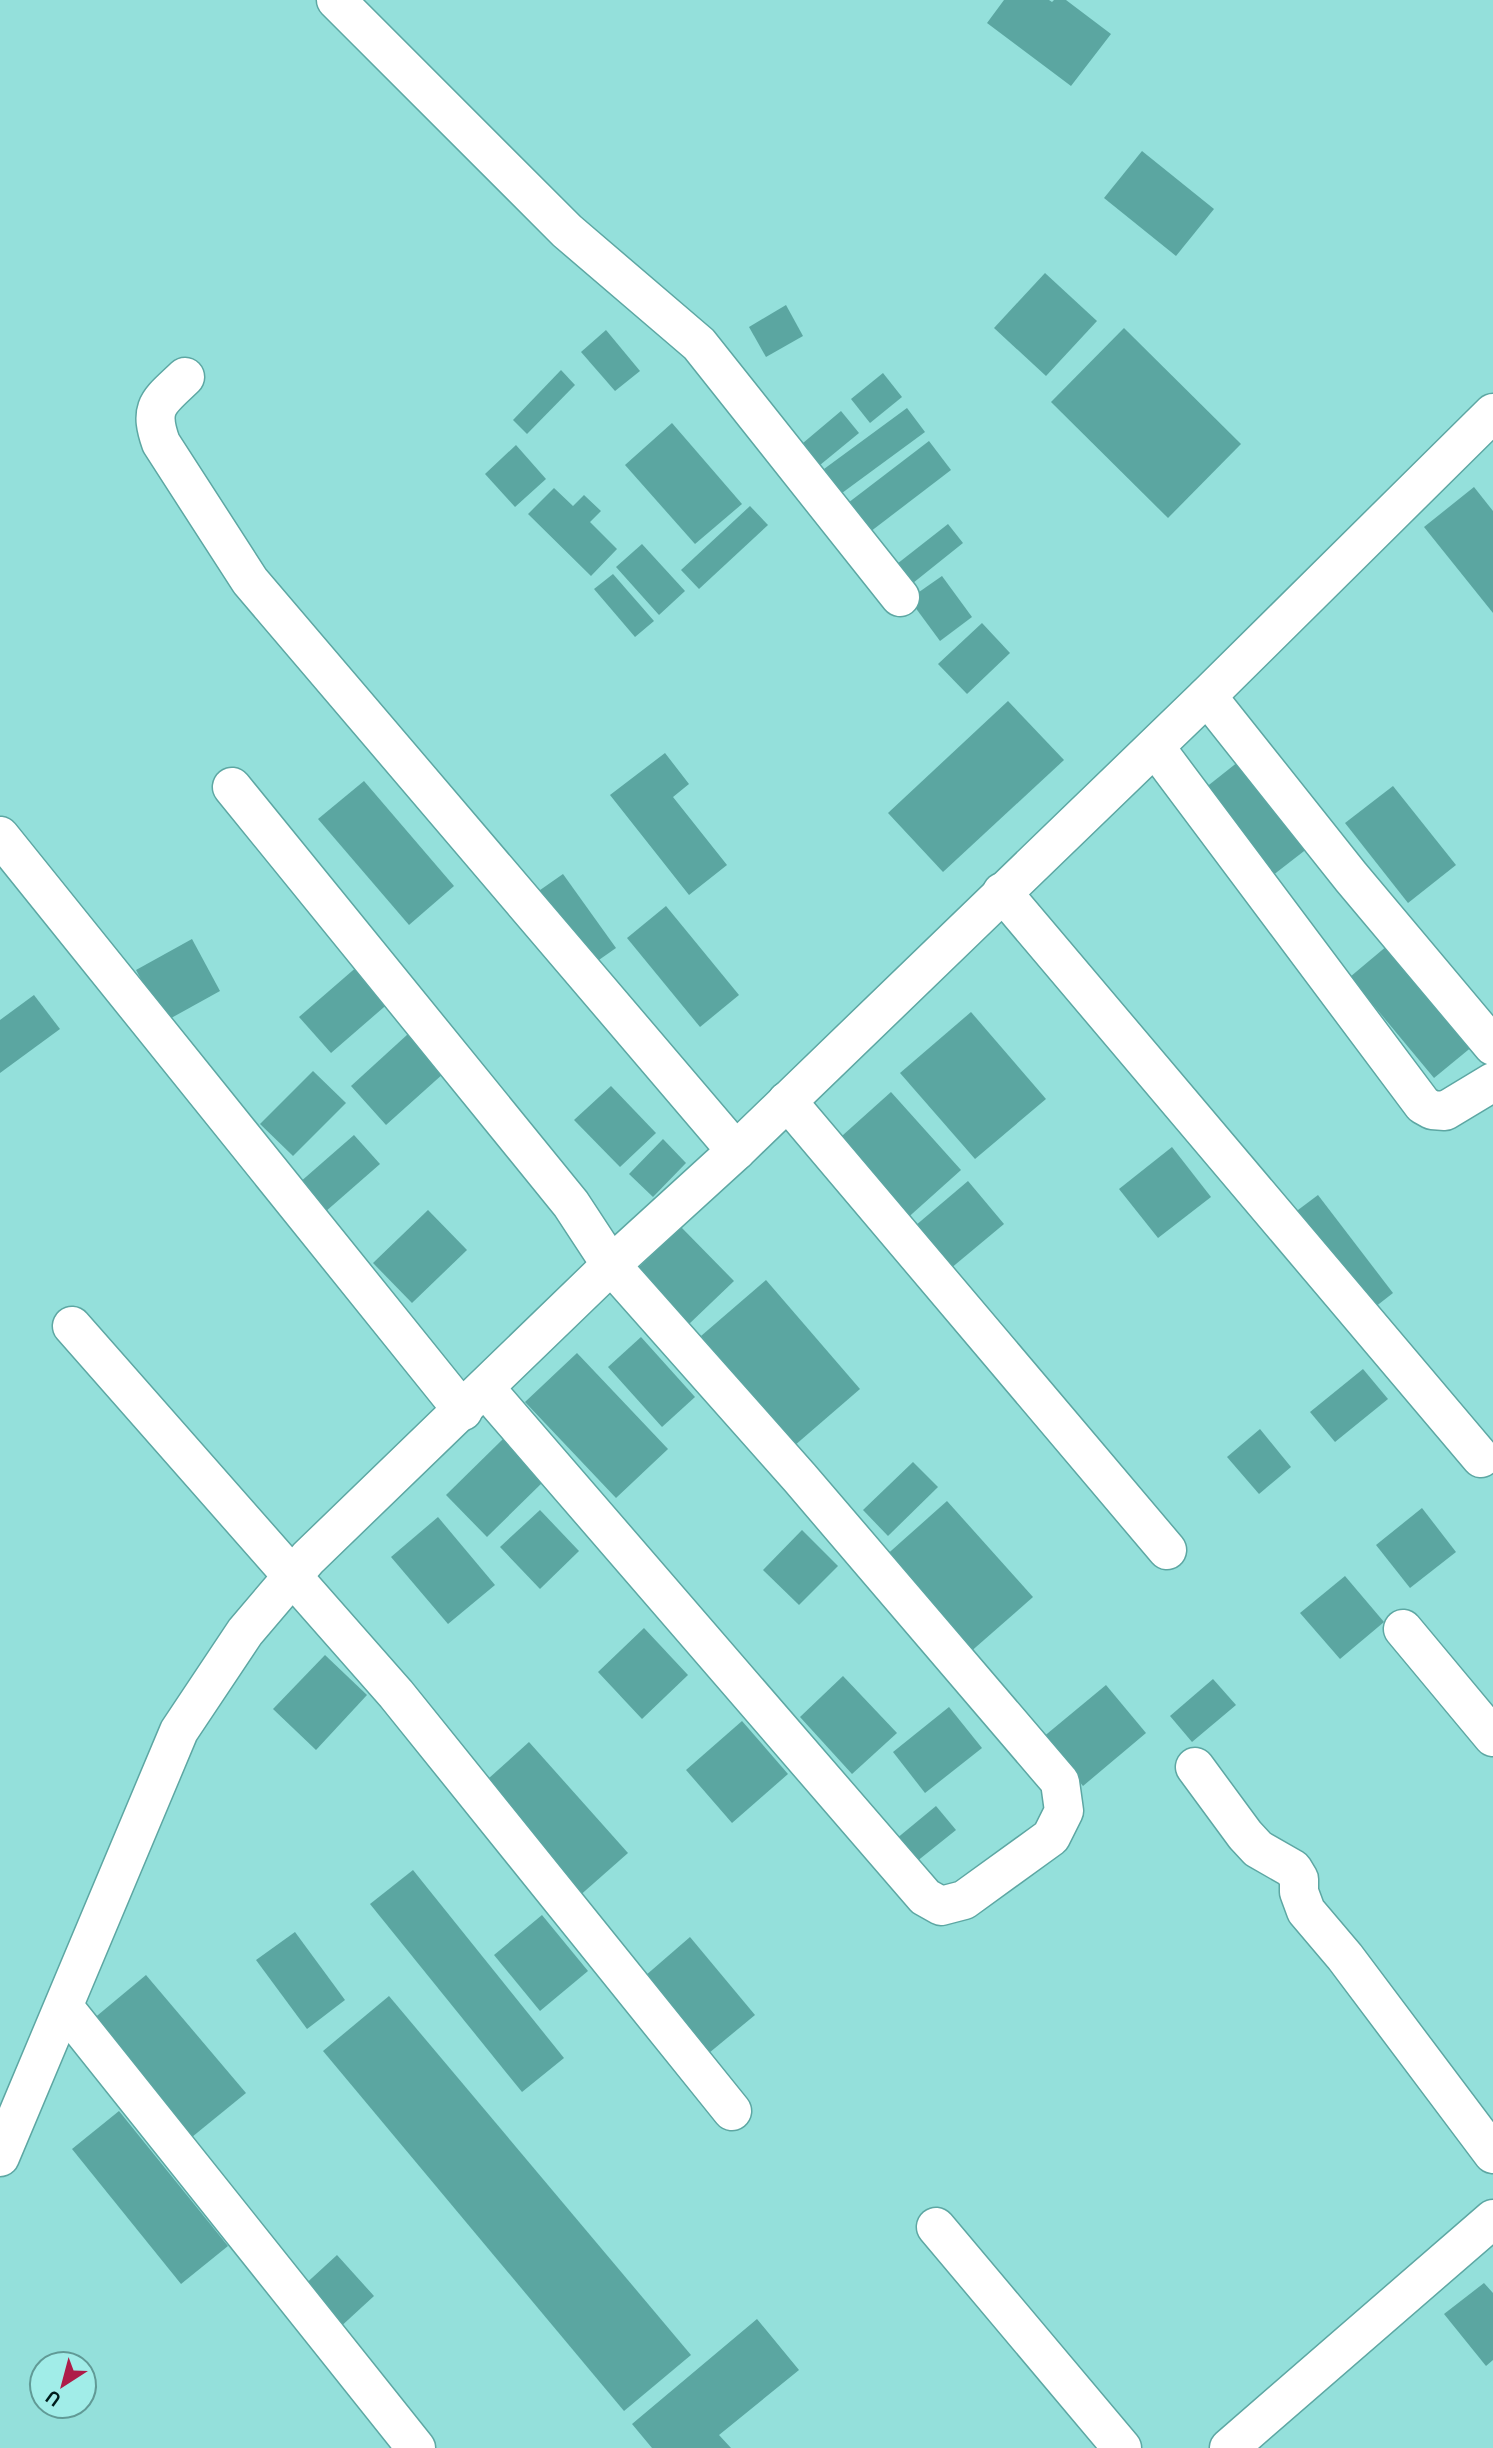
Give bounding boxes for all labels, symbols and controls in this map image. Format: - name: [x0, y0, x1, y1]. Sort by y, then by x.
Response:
- north arrow: [28, 2350, 98, 2420]
- text: U: [41, 2384, 66, 2412]

